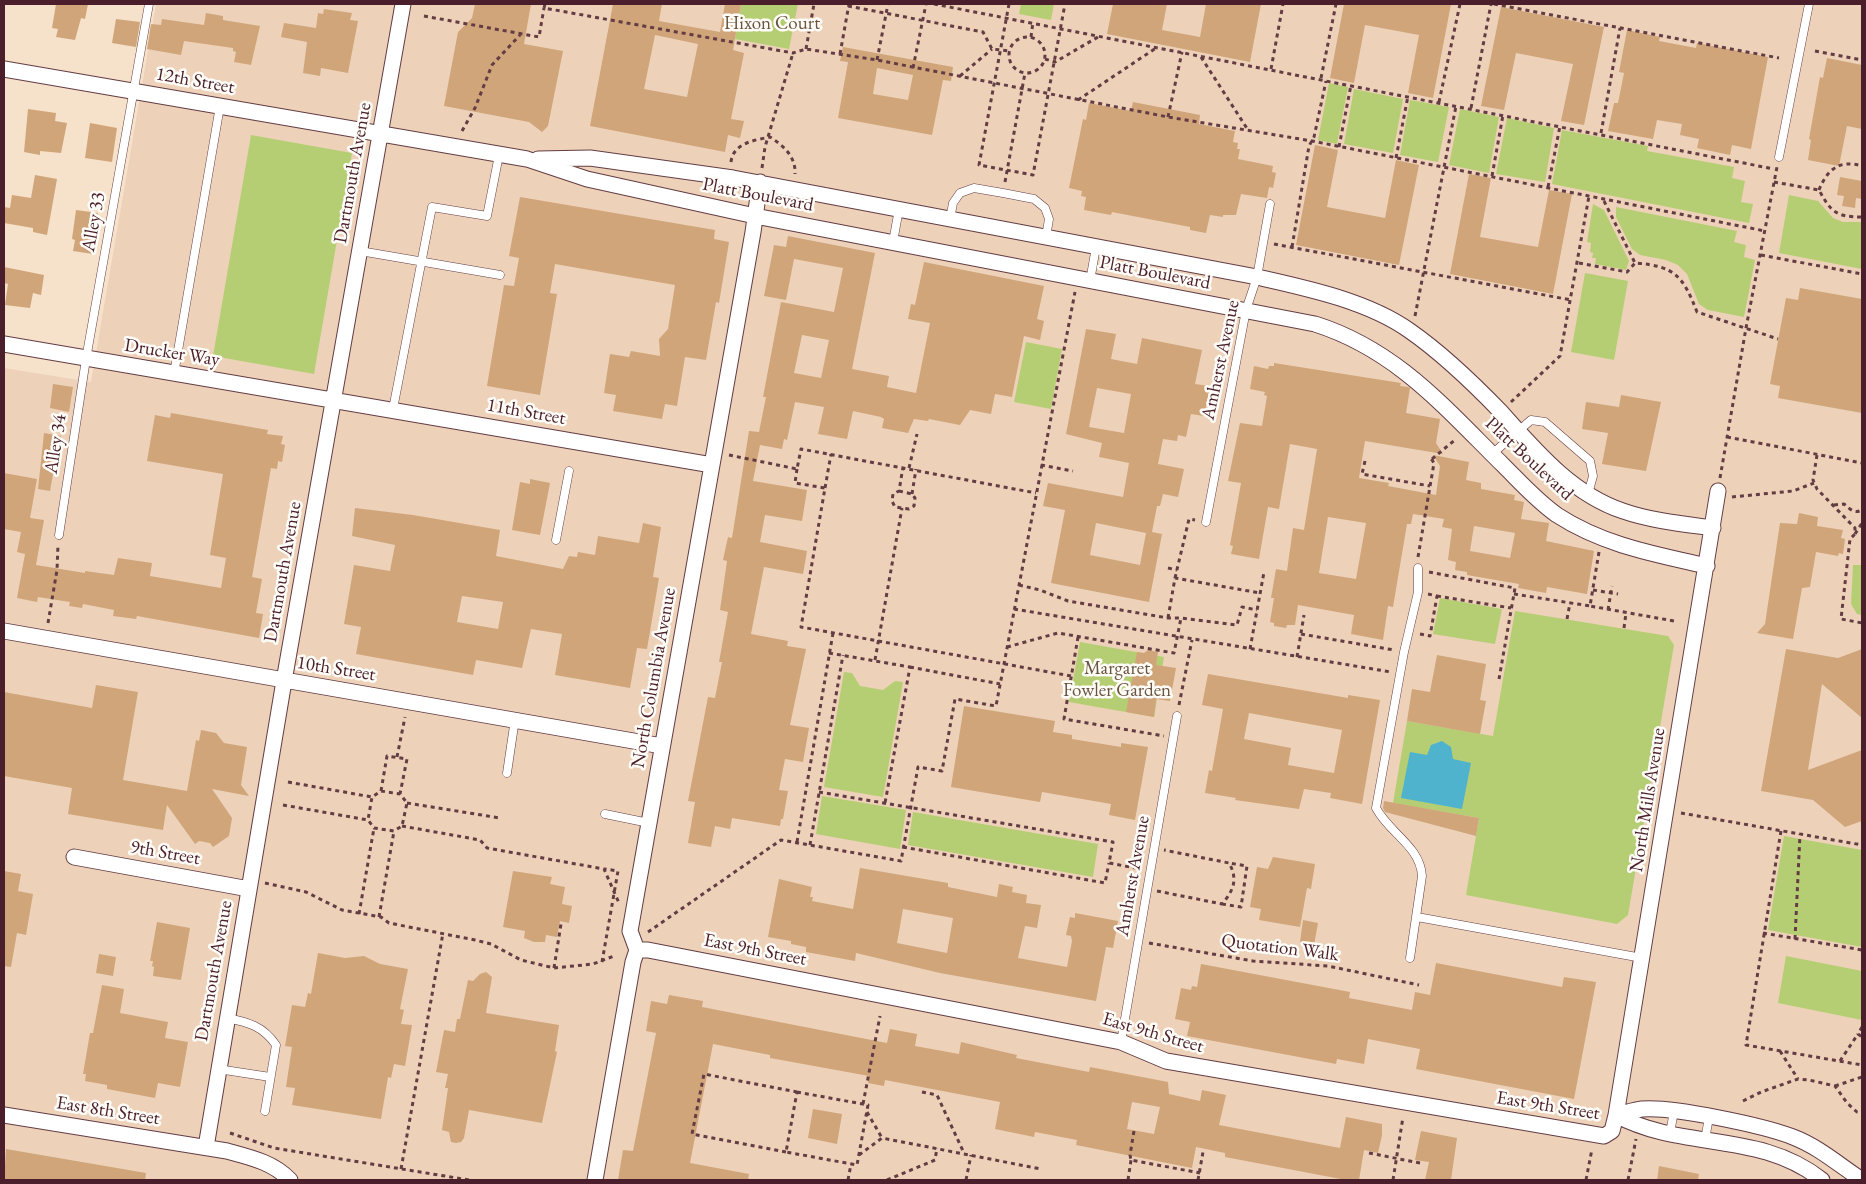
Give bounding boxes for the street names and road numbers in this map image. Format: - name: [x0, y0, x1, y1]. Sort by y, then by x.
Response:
- street label: 12th Street: [154, 63, 236, 99]
- street label: Dartmouth Avenue: [329, 101, 377, 245]
- street label: Platt Boulevard: [701, 173, 815, 217]
- street label: Alley 33: [78, 190, 110, 254]
- street label: Platt Boulevard: [1098, 251, 1212, 295]
- street label: Amherst Avenue: [1197, 298, 1245, 422]
- street label: Drucker Way: [123, 334, 221, 372]
- street label: 11th Street: [485, 394, 567, 430]
- street label: Platt Boulevard: [1480, 412, 1578, 506]
- street label: Alley 34: [40, 413, 72, 475]
- street label: Dartmouth Avenue: [259, 500, 307, 644]
- street label: North Columbia Avenue: [627, 586, 681, 770]
- street label: 10th Street: [295, 652, 377, 686]
- street label: North Mills Avenue: [1625, 726, 1671, 874]
- street label: Amherst Avenue: [1111, 814, 1155, 938]
- street label: 9th Street: [128, 836, 202, 870]
- street label: Dartmouth Avenue: [190, 899, 238, 1043]
- street label: East 9th Street: [702, 929, 808, 971]
- street label: Quotation Walk: [1220, 930, 1340, 966]
- street label: East 9th Street: [1100, 1008, 1206, 1058]
- street label: East 9th Street: [1495, 1087, 1601, 1125]
- street label: East 8th Street: [55, 1092, 161, 1130]

